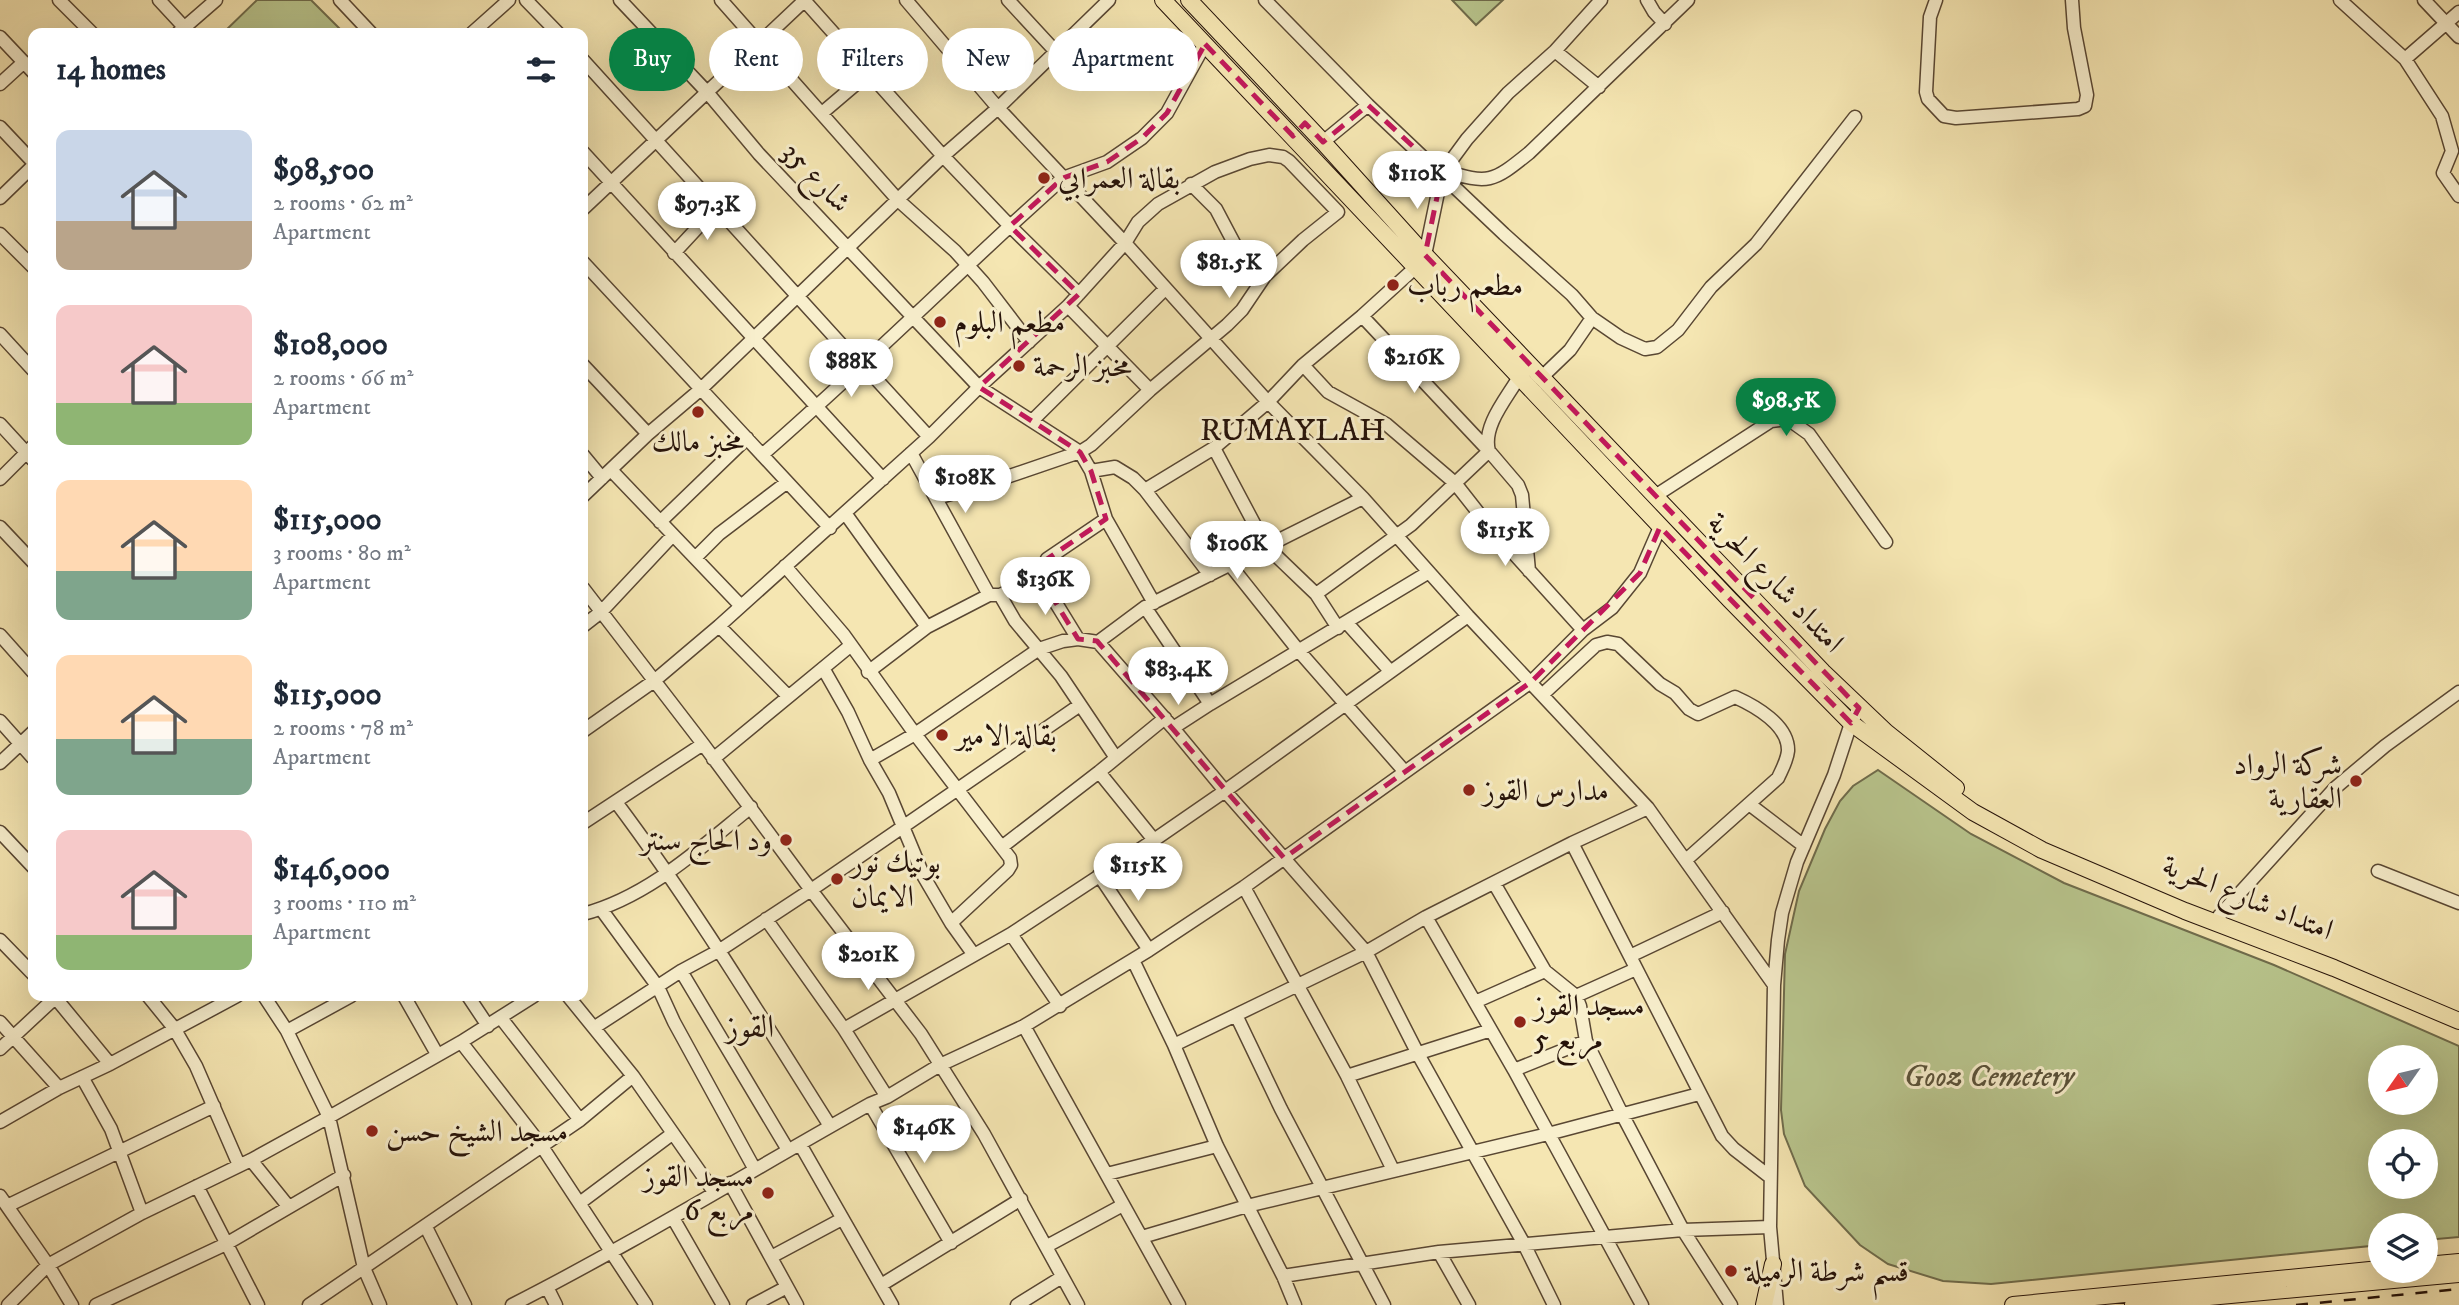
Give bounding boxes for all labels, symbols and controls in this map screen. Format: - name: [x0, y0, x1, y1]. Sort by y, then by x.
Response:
- chip: Buy: [609, 28, 695, 91]
- chip: Rent: [709, 28, 803, 91]
- chip: Filters: [817, 28, 928, 91]
- chip: New: [942, 28, 1034, 91]
- chip: Apartment: [1048, 28, 1198, 91]
- icon: filters: [522, 51, 560, 89]
- text: 14 homes: [56, 52, 166, 89]
- street label: شارع 35: [770, 135, 859, 225]
- text: $98,500: [273, 152, 374, 189]
- pin: $110K: [1368, 152, 1466, 211]
- icon: home: [112, 158, 196, 242]
- text: $110K: [1388, 159, 1446, 188]
- place label: بقالة العمرابي: [1058, 161, 1180, 202]
- marker: بقالة العمرابي: [1036, 170, 1052, 186]
- pin: $97.3K: [650, 182, 764, 242]
- text: 2 rooms · 62 m²: [273, 189, 413, 218]
- text: $97.3K: [674, 190, 740, 219]
- text: Apartment: [273, 218, 371, 247]
- pin: $81.5K: [1172, 240, 1286, 300]
- text: $81.5K: [1196, 248, 1262, 277]
- place label: مطعم رباب: [1407, 268, 1523, 313]
- marker: مطعم رباب: [1385, 277, 1401, 293]
- place label: مطعم البلوم: [954, 305, 1065, 350]
- marker: مطعم البلوم: [932, 314, 948, 330]
- text: $108,000: [273, 327, 388, 364]
- icon: home: [112, 333, 196, 417]
- pin: $216K: [1365, 336, 1463, 395]
- pin: $88K: [810, 340, 892, 399]
- text: $216K: [1384, 343, 1444, 372]
- text: $88K: [825, 347, 877, 376]
- place label: مخبز الرحمة: [1033, 349, 1132, 386]
- marker: مخبز الرحمة: [1011, 358, 1027, 374]
- text: 2 rooms · 66 m²: [273, 364, 413, 393]
- pin: $98.5K: [1729, 378, 1843, 438]
- text: $98.5K: [1752, 386, 1820, 415]
- text: Apartment: [273, 393, 371, 422]
- marker: مخبز مالك: [690, 404, 706, 420]
- district label: RUMAYLAH: [1200, 411, 1386, 451]
- place label: مخبز مالك: [652, 424, 744, 461]
- pin: $108K: [916, 456, 1014, 515]
- text: $108K: [935, 463, 995, 492]
- text: $115,000: [273, 502, 382, 539]
- street label: امتداد شارع الحرية: [1695, 505, 1851, 664]
- icon: home: [112, 508, 196, 592]
- pin: $115K: [1456, 508, 1554, 568]
- text: $115K: [1477, 516, 1533, 545]
- pin: $106K: [1188, 522, 1286, 581]
- text: $106K: [1206, 529, 1268, 558]
- text: 3 rooms · 80 m²: [273, 539, 411, 568]
- pin: $136K: [996, 558, 1094, 617]
- text: $136K: [1016, 565, 1074, 594]
- text: Apartment: [273, 568, 371, 597]
- pin: $83.4K: [1121, 648, 1235, 707]
- text: $83.4K: [1144, 655, 1212, 684]
- text: $115,000: [273, 677, 382, 714]
- icon: home: [112, 683, 196, 767]
- text: 2 rooms · 78 m²: [273, 714, 413, 743]
- place label: بقالة الامير: [953, 718, 1057, 755]
- marker: بقالة الامير: [934, 727, 950, 743]
- text: Apartment: [273, 743, 371, 772]
- place label: شركة الرواد العقارية: [2233, 746, 2342, 818]
- place label: مدارس القوز: [1480, 773, 1609, 810]
- marker: شركة الرواد العقارية: [2348, 773, 2364, 789]
- marker: مدارس القوز: [1461, 782, 1477, 798]
- place label: ود الحاج سنتر: [638, 823, 772, 866]
- marker: ود الحاج سنتر: [778, 832, 794, 848]
- pin: $115K: [1089, 844, 1187, 903]
- place label: بوتيك نور الايمان: [848, 845, 941, 916]
- street label: امتداد شارع الحرية: [2155, 847, 2338, 954]
- text: $115K: [1110, 851, 1166, 880]
- text: $146,000: [273, 852, 390, 889]
- icon: home: [112, 858, 196, 942]
- marker: بوتيك نور الايمان: [829, 871, 845, 887]
- text: 3 rooms · 110 m²: [273, 889, 416, 918]
- text: Apartment: [273, 918, 371, 947]
- pin: $201K: [819, 932, 917, 992]
- text: $201K: [838, 940, 898, 969]
- place label: مسجد القوز مربع 5: [1531, 988, 1645, 1066]
- district label: القوز: [723, 1008, 774, 1048]
- marker: مسجد القوز مربع 5: [1512, 1014, 1528, 1030]
- north arrow: [2368, 1045, 2438, 1115]
- map controls: [2368, 1045, 2438, 1283]
- park label: Gooz Cemetery: [1904, 1059, 2076, 1096]
- pin: $146K: [875, 1106, 973, 1165]
- text: $146K: [893, 1113, 955, 1142]
- place label: مسجد الشيخ حسن: [386, 1114, 568, 1158]
- marker: مسجد الشيخ حسن: [364, 1123, 380, 1139]
- button: locate: [2368, 1129, 2438, 1199]
- place label: مسجد القوز مربع 6: [640, 1159, 754, 1237]
- marker: مسجد القوز مربع 6: [760, 1185, 776, 1201]
- button: layers: [2368, 1213, 2438, 1283]
- place label: قسم شرطة الرميلة: [1743, 1254, 1909, 1300]
- marker: قسم شرطة الرميلة: [1723, 1263, 1739, 1279]

